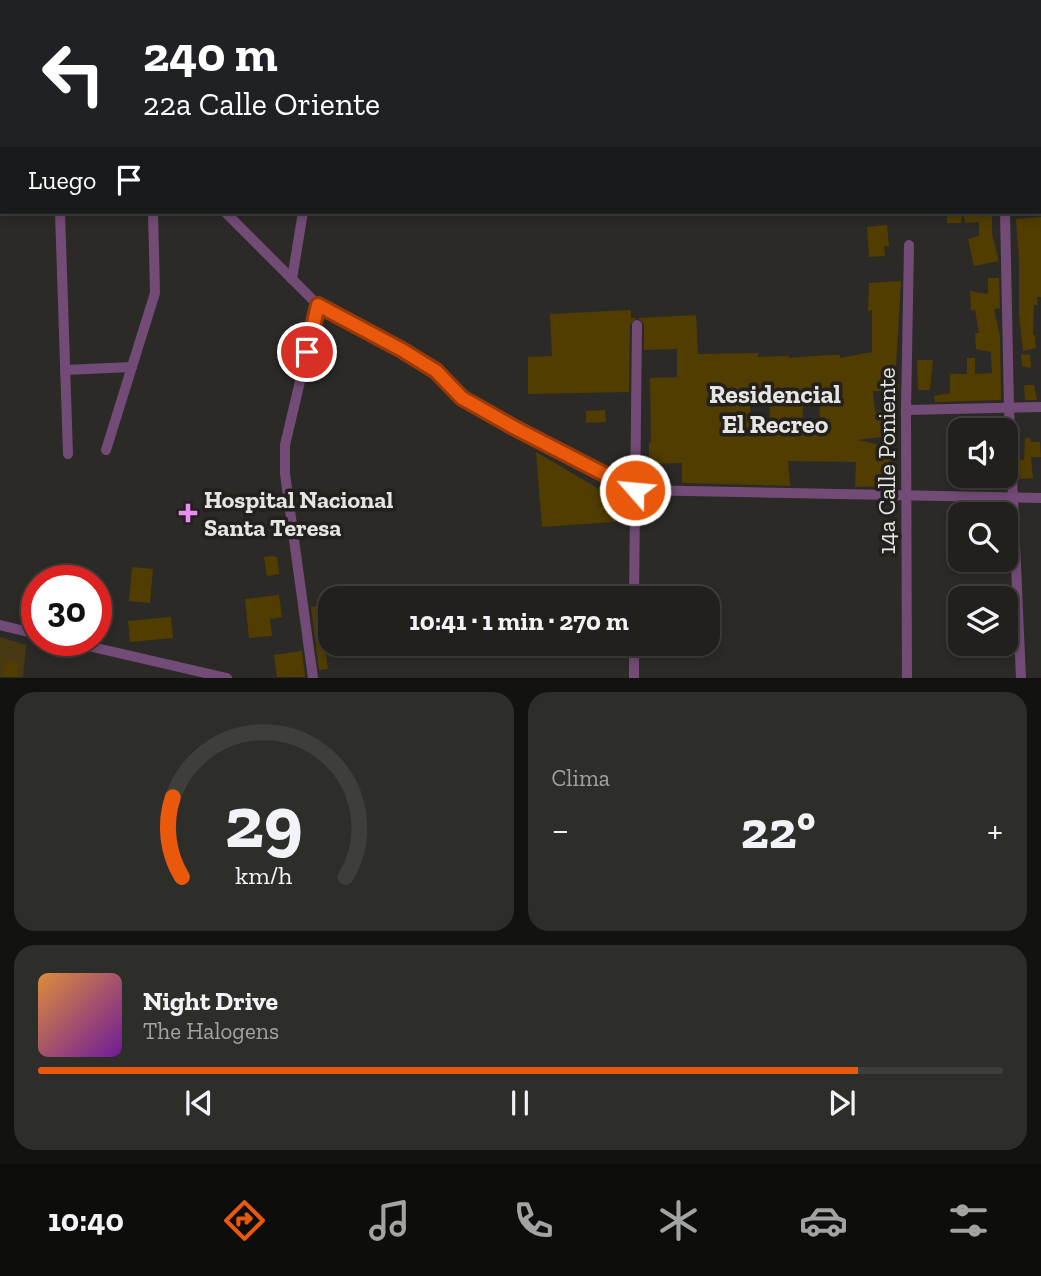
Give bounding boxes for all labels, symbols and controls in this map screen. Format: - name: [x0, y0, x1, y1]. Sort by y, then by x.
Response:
- text: 240 m: [143, 25, 278, 84]
- icon: left: [28, 28, 119, 119]
- text: 22a Calle Oriente: [143, 85, 380, 123]
- icon: arrive: [110, 161, 148, 199]
- text: Luego: [28, 164, 96, 196]
- pin: [277, 322, 337, 382]
- icon: arrive: [288, 333, 326, 371]
- street label: 14a Calle Poniente: [872, 367, 901, 555]
- district label: Residencial El Recreo: [709, 378, 841, 440]
- map controls: [948, 418, 1018, 656]
- button: sound: [948, 418, 1018, 488]
- position arrow: [598, 453, 672, 527]
- place label: Hospital Nacional Santa Teresa: [204, 485, 393, 542]
- button: search: [948, 502, 1018, 572]
- marker: Hospital Nacional Santa Teresa: [178, 503, 198, 523]
- speed limit sign: 30: [21, 565, 112, 656]
- button: layers: [948, 586, 1018, 656]
- text: 10:41 · 1 min · 270 m: [409, 605, 629, 637]
- text: Clima: [552, 764, 610, 792]
- text: 29: [225, 779, 303, 867]
- text: 22°: [741, 799, 816, 861]
- text: −: [552, 807, 569, 853]
- text: +: [987, 807, 1003, 853]
- text: km/h: [235, 860, 292, 890]
- text: Night Drive: [143, 985, 278, 1017]
- text: The Halogens: [143, 1017, 279, 1045]
- icon: previous: [180, 1084, 218, 1122]
- icon: pause: [501, 1084, 539, 1122]
- icon: next: [823, 1084, 861, 1122]
- icon: directions: [220, 1196, 269, 1245]
- icon: music: [365, 1196, 414, 1245]
- icon: phone: [509, 1196, 558, 1245]
- icon: climate: [654, 1196, 703, 1245]
- icon: car: [799, 1196, 848, 1245]
- icon: filters: [944, 1196, 993, 1245]
- text: 10:40: [48, 1201, 124, 1239]

